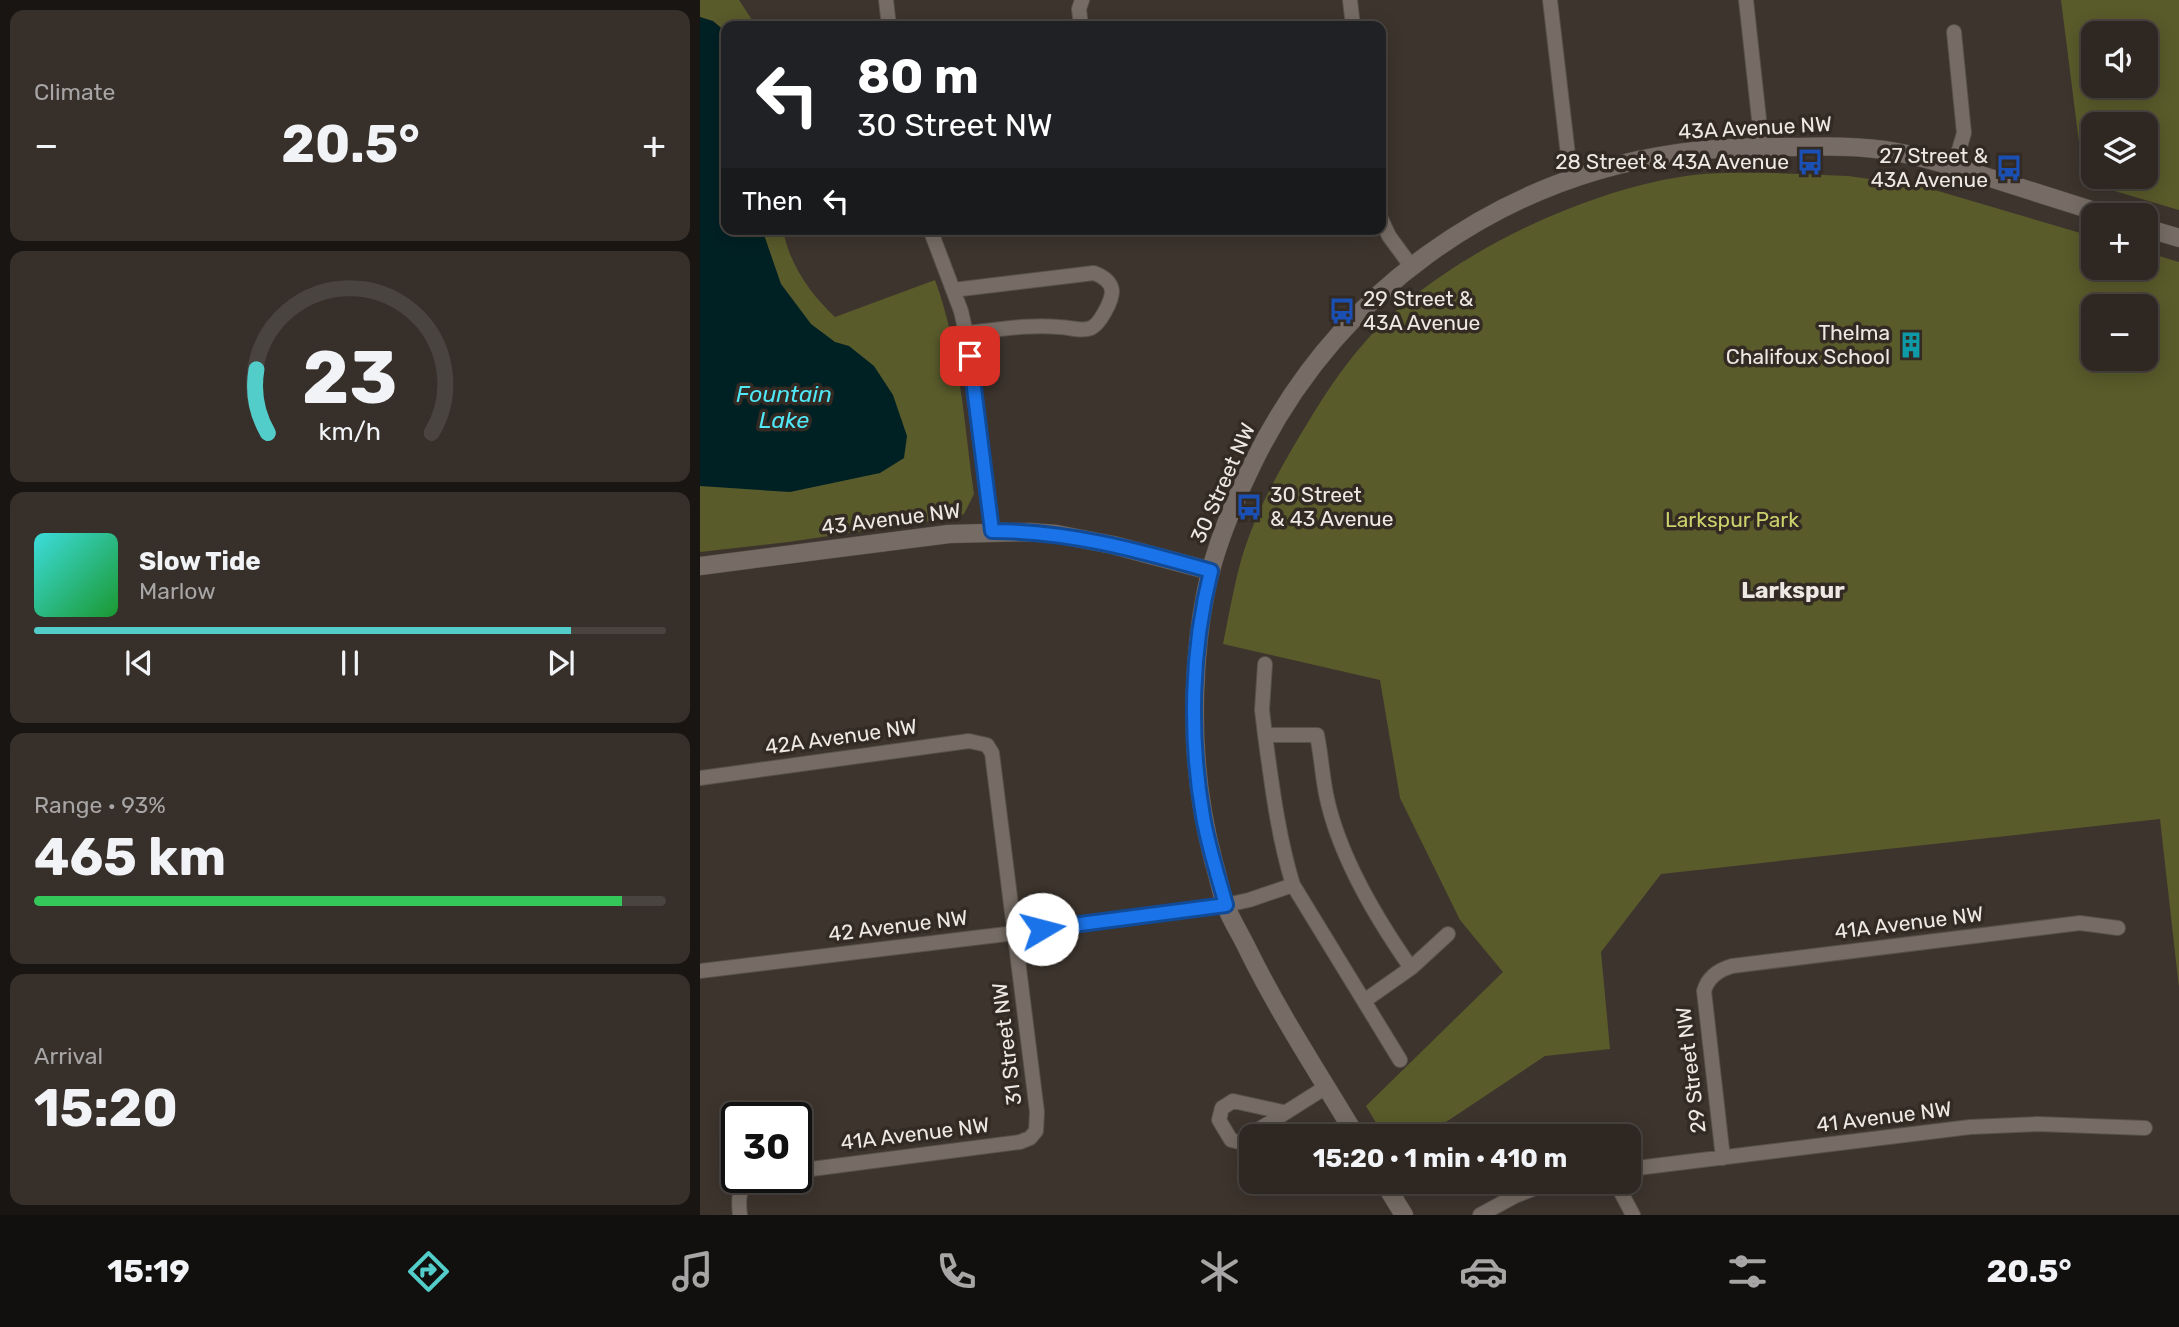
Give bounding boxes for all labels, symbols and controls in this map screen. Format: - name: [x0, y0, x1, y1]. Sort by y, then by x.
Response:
- map controls: [2081, 21, 2158, 371]
- button: sound: [2081, 21, 2158, 98]
- text: 80 m: [857, 47, 979, 105]
- icon: left: [742, 49, 833, 140]
- text: Climate: [34, 78, 115, 106]
- text: 30 Street NW: [857, 106, 1053, 144]
- street label: 43A Avenue NW: [1677, 111, 1832, 144]
- button: layers: [2081, 112, 2158, 189]
- text: 20.5°: [281, 113, 420, 175]
- text: −: [34, 122, 59, 168]
- text: +: [642, 122, 666, 168]
- place label: 27 Street & 43A Avenue: [1871, 143, 1988, 192]
- bus stop icon: 28 Street & 43A Avenue: [1795, 147, 1825, 177]
- place label: 28 Street & 43A Avenue: [1555, 149, 1789, 174]
- bus stop icon: 27 Street & 43A Avenue: [1994, 153, 2024, 183]
- icon: left: [817, 182, 855, 220]
- text: Then: [742, 186, 803, 217]
- button: +: [2081, 203, 2158, 280]
- place label: 29 Street & 43A Avenue: [1363, 286, 1480, 335]
- button: −: [2081, 294, 2158, 371]
- bus stop icon: 29 Street & 43A Avenue: [1327, 296, 1357, 326]
- place label: Thelma Chalifoux School: [1726, 320, 1890, 369]
- pin: [940, 326, 1000, 386]
- building icon: Thelma Chalifoux School: [1896, 330, 1926, 360]
- text: 23: [302, 335, 398, 421]
- icon: arrive: [951, 337, 989, 375]
- water label: Fountain Lake: [736, 380, 832, 434]
- text: km/h: [319, 416, 381, 445]
- street label: 30 Street NW: [1185, 419, 1260, 547]
- place label: 30 Street & 43 Avenue: [1270, 482, 1394, 531]
- bus stop icon: 30 Street & 43 Avenue: [1234, 492, 1264, 522]
- street label: 43 Avenue NW: [820, 498, 962, 539]
- park label: Larkspur Park: [1665, 507, 1799, 532]
- text: Slow Tide: [139, 546, 261, 577]
- district label: Larkspur: [1741, 576, 1845, 604]
- text: Marlow: [139, 577, 216, 605]
- icon: previous: [120, 644, 158, 682]
- icon: pause: [331, 644, 369, 682]
- icon: next: [542, 644, 580, 682]
- street label: 42A Avenue NW: [763, 713, 919, 760]
- text: Range · 93%: [34, 791, 166, 819]
- text: 465 km: [34, 826, 226, 888]
- position arrow: [1005, 892, 1079, 966]
- street label: 41A Avenue NW: [1833, 901, 1985, 944]
- street label: 42 Avenue NW: [827, 905, 969, 946]
- street label: 31 Street NW: [987, 981, 1026, 1107]
- street label: 29 Street NW: [1670, 1005, 1711, 1135]
- text: Arrival: [34, 1042, 103, 1070]
- text: 15:20: [34, 1077, 178, 1139]
- street label: 41 Avenue NW: [1815, 1096, 1953, 1137]
- speed limit sign: 30: [721, 1102, 812, 1193]
- street label: 41A Avenue NW: [839, 1112, 991, 1155]
- text: 15:20 · 1 min · 410 m: [1313, 1143, 1567, 1174]
- icon: directions: [404, 1247, 453, 1296]
- icon: music: [668, 1247, 717, 1296]
- icon: phone: [932, 1247, 981, 1296]
- icon: climate: [1195, 1247, 1244, 1296]
- icon: car: [1459, 1247, 1508, 1296]
- icon: filters: [1723, 1247, 1772, 1296]
- text: 15:19: [107, 1252, 190, 1290]
- text: 20.5°: [1986, 1252, 2072, 1290]

